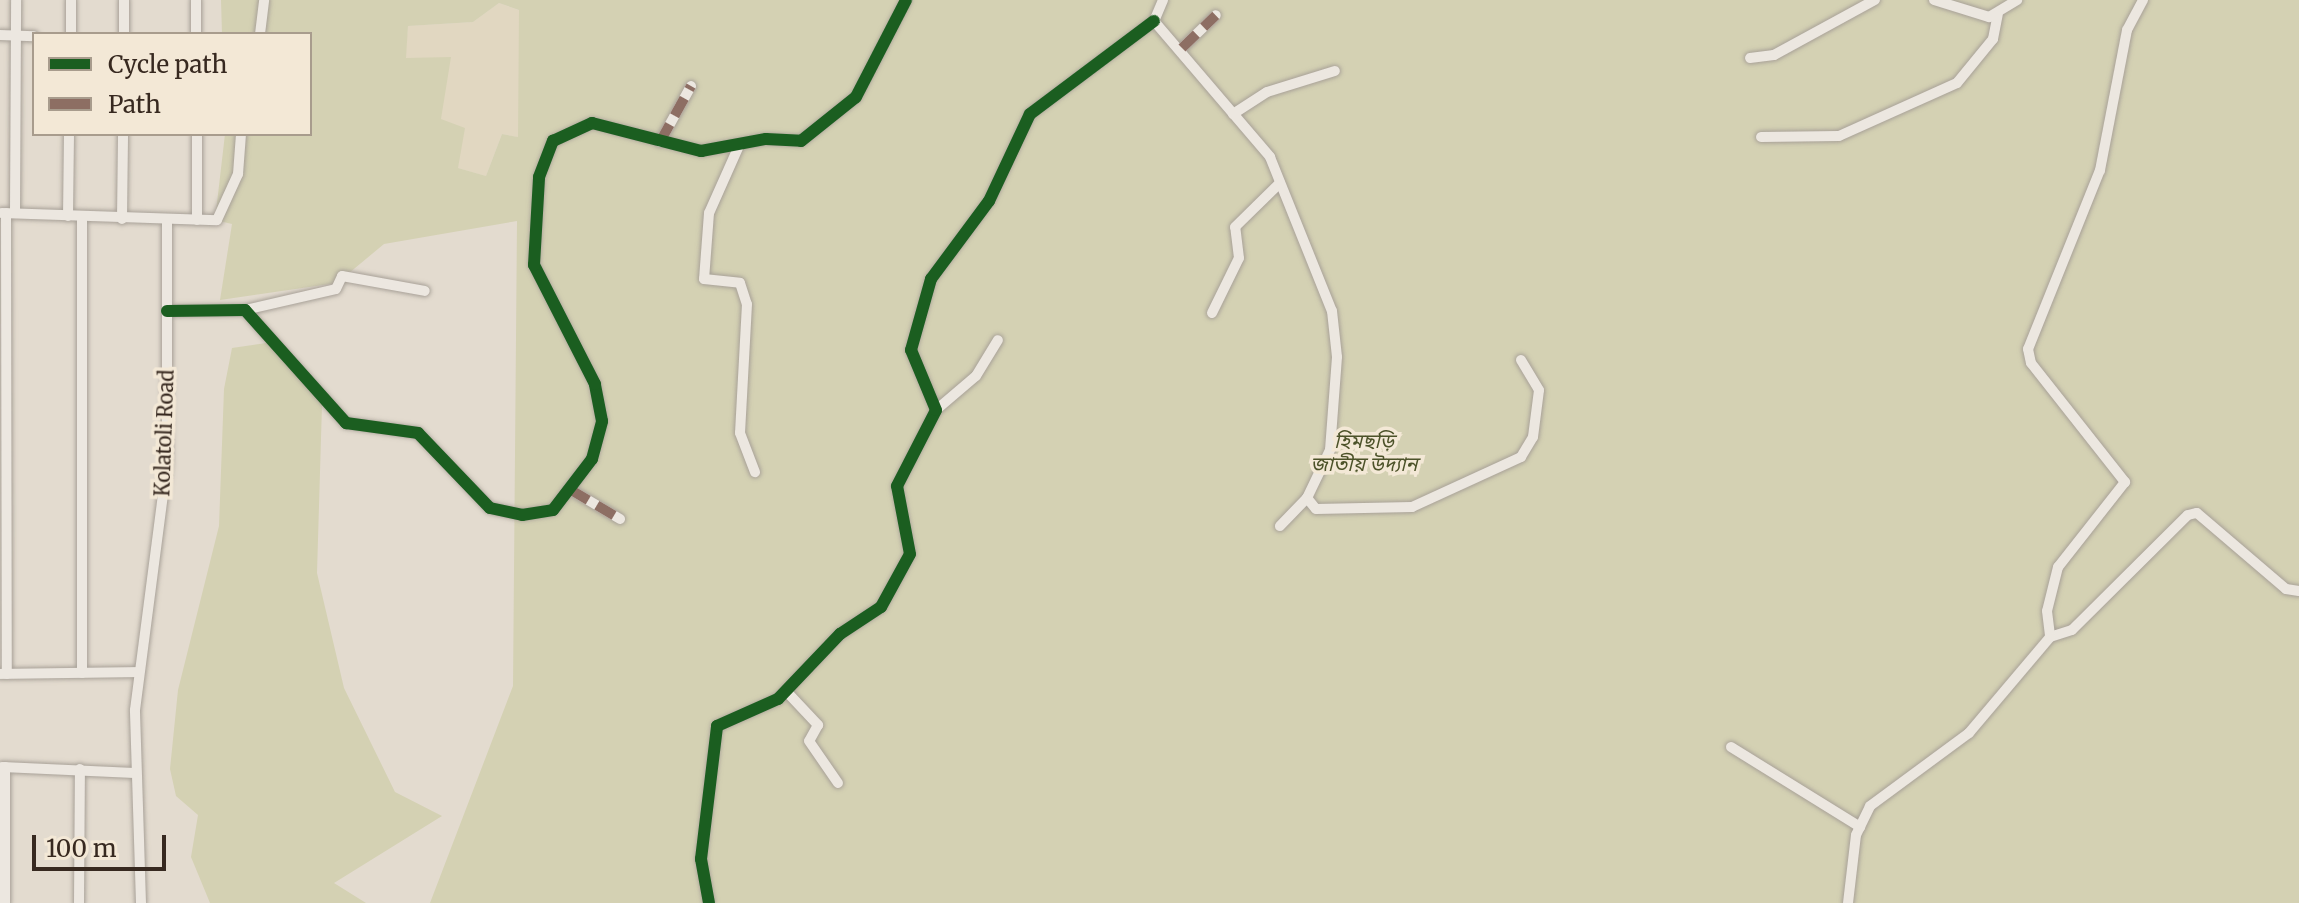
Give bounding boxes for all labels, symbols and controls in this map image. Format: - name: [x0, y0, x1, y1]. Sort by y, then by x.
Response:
- legend: [32, 32, 312, 136]
- text: Cycle path: [108, 49, 227, 80]
- text: Path: [108, 89, 161, 120]
- street label: Kolatoli Road: [150, 369, 178, 497]
- park label: হিমছড়ি জাতীয় উদ্যান: [1311, 428, 1417, 475]
- scale bar: [36, 819, 170, 869]
- text: 100 m: [46, 833, 116, 864]

